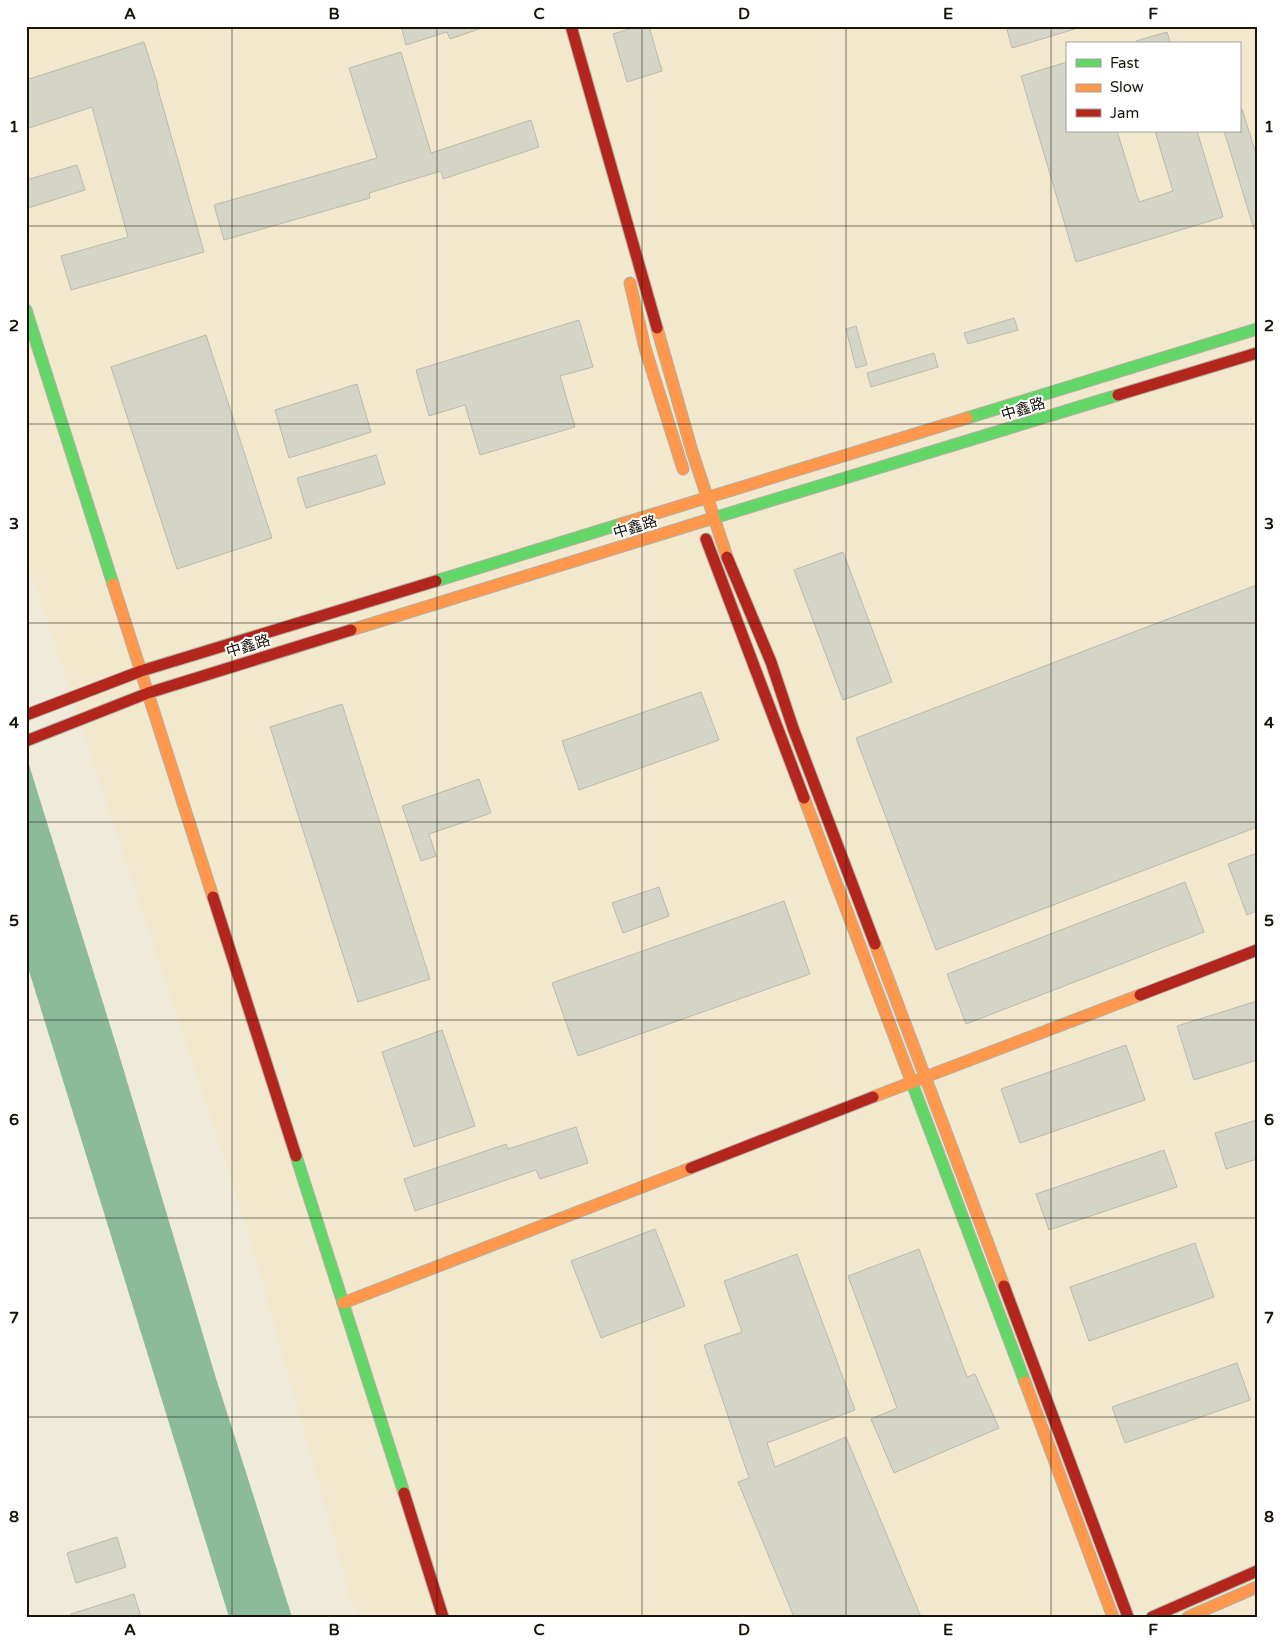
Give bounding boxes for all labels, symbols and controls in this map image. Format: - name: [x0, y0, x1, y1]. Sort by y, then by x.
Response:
- text: A: [124, 4, 136, 24]
- text: B: [328, 4, 340, 24]
- text: C: [533, 4, 545, 24]
- text: D: [738, 4, 750, 24]
- text: E: [943, 4, 953, 24]
- text: F: [1148, 4, 1158, 24]
- legend: [1066, 42, 1240, 132]
- text: Fast: [1110, 54, 1140, 72]
- text: Slow: [1110, 78, 1144, 96]
- text: Jam: [1110, 104, 1139, 122]
- text: 1: [9, 117, 19, 137]
- text: 1: [1264, 117, 1274, 137]
- text: 2: [9, 316, 19, 336]
- text: 2: [1264, 316, 1274, 336]
- street label: 中鑫路: [999, 394, 1047, 424]
- street label: 中鑫路: [611, 512, 659, 542]
- text: 3: [9, 514, 19, 534]
- text: 3: [1264, 514, 1274, 534]
- street label: 中鑫路: [224, 631, 272, 661]
- text: 4: [9, 713, 19, 733]
- text: 4: [1264, 713, 1274, 733]
- text: 5: [9, 911, 19, 931]
- text: 5: [1264, 911, 1274, 931]
- text: 6: [9, 1110, 19, 1130]
- text: 6: [1264, 1110, 1274, 1130]
- text: 7: [9, 1308, 19, 1328]
- text: 7: [1264, 1308, 1274, 1328]
- text: 8: [9, 1507, 19, 1527]
- text: 8: [1264, 1507, 1274, 1527]
- text: A: [124, 1620, 136, 1640]
- text: B: [328, 1620, 340, 1640]
- text: C: [533, 1620, 545, 1640]
- text: D: [738, 1620, 750, 1640]
- text: E: [943, 1620, 953, 1640]
- text: F: [1148, 1620, 1158, 1640]

